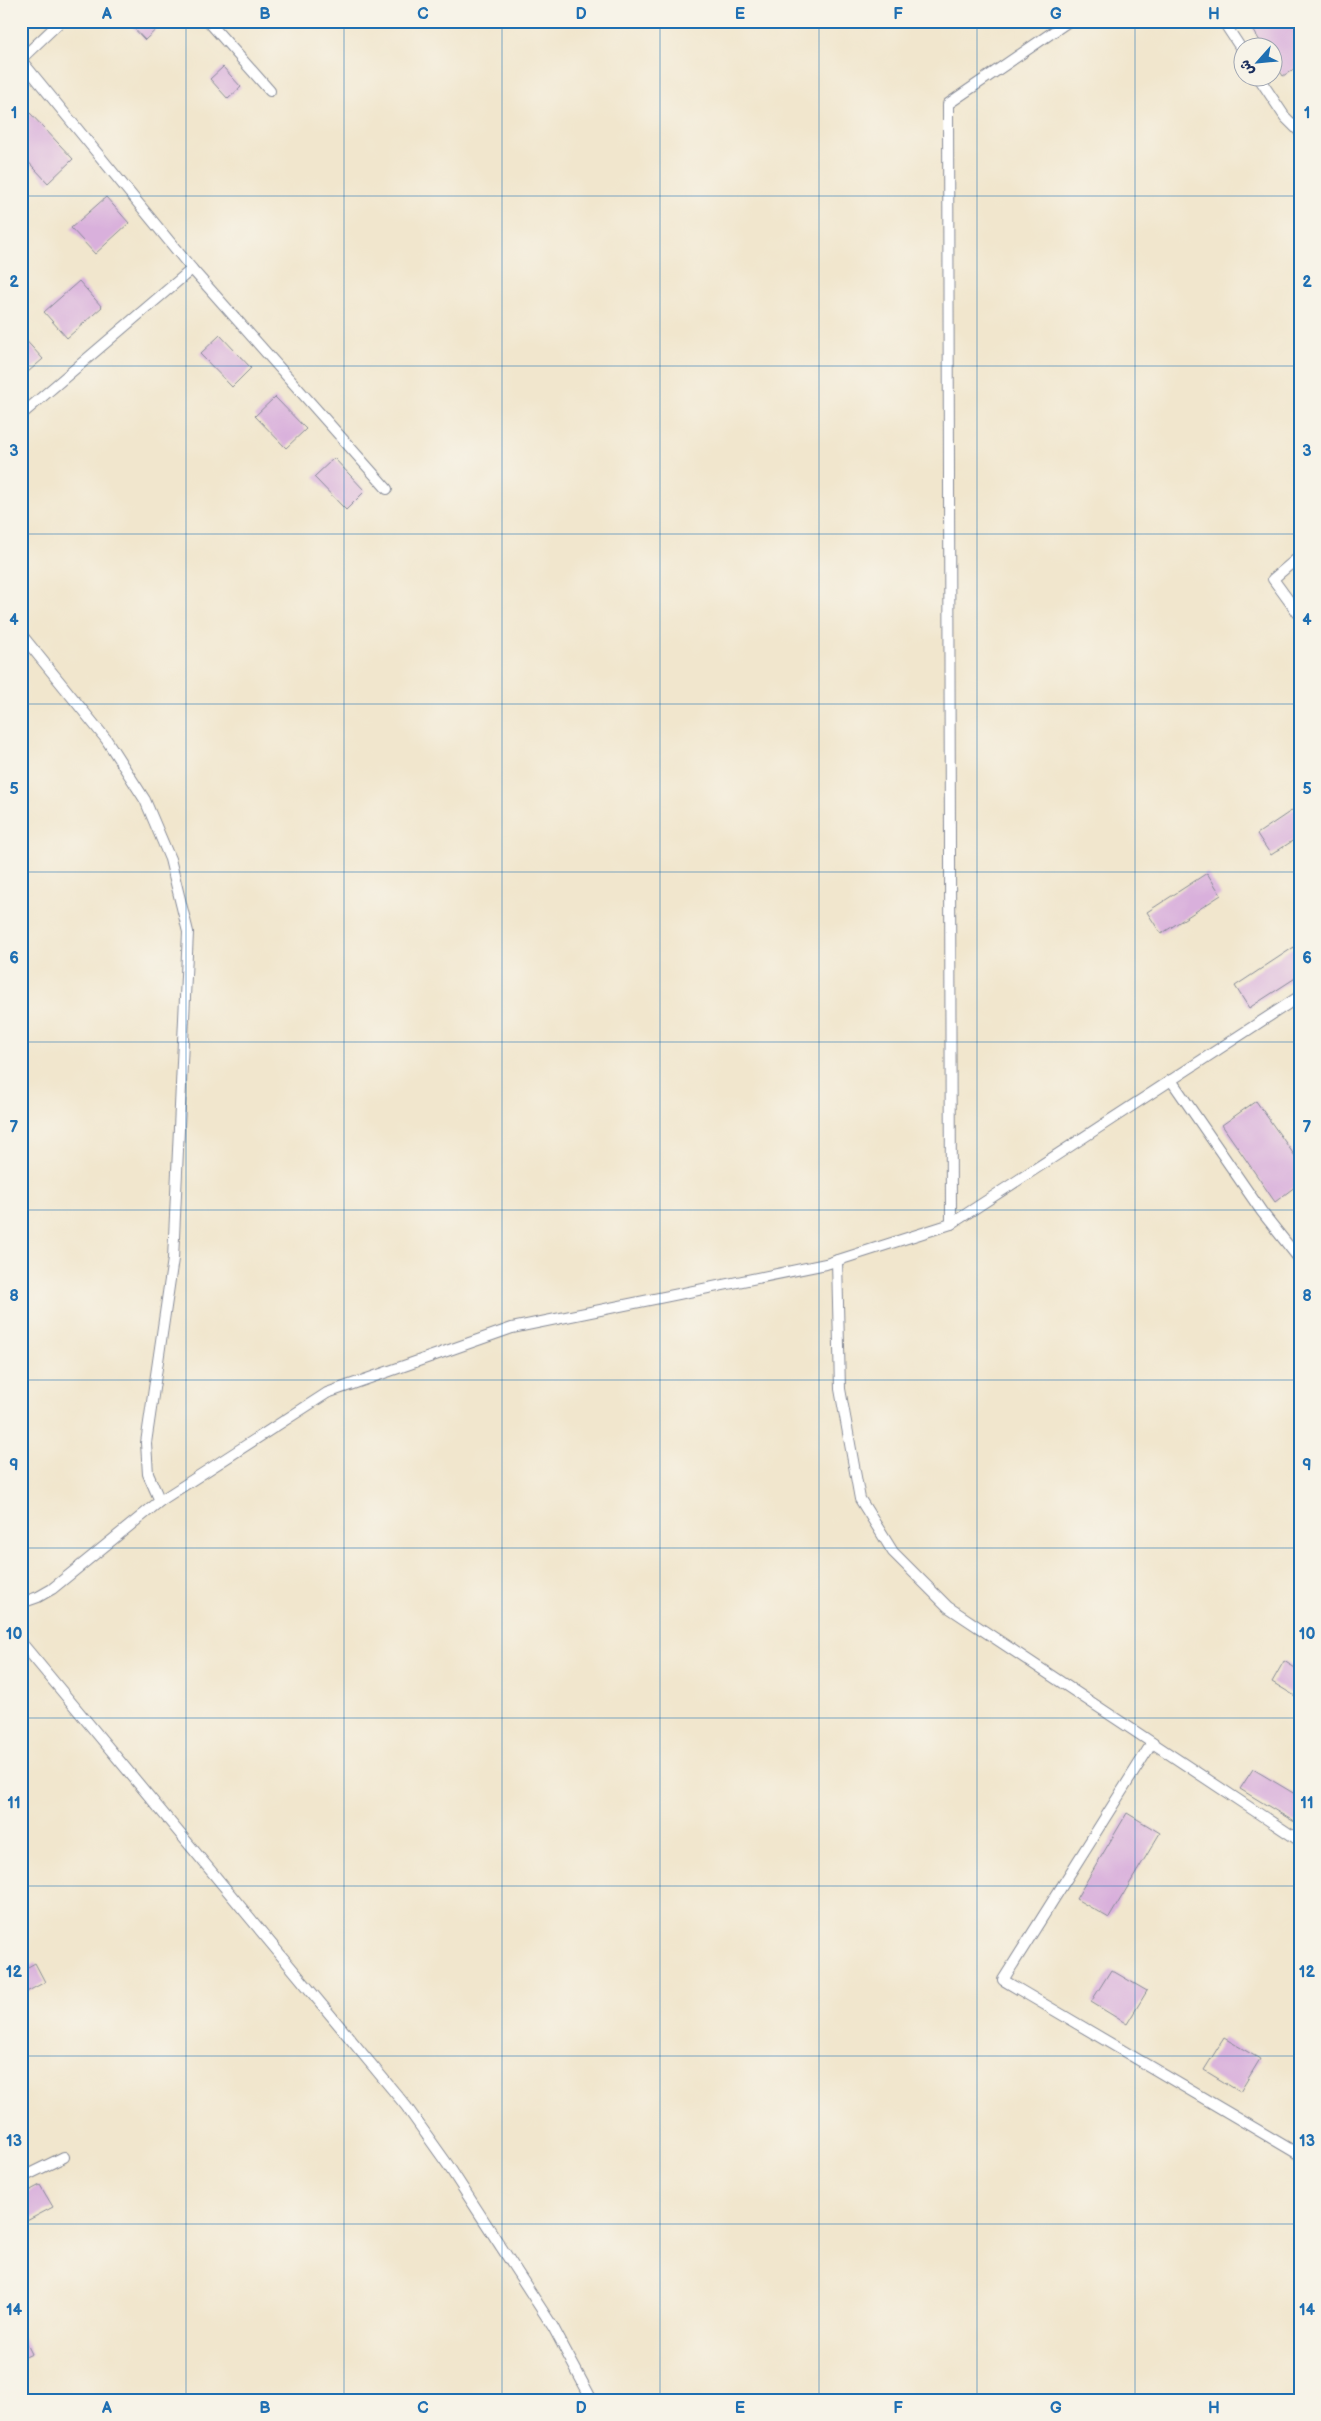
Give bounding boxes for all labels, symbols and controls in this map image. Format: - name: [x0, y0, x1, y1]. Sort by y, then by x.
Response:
- text: A: [101, 5, 112, 24]
- text: B: [259, 5, 271, 24]
- text: C: [417, 5, 429, 24]
- text: D: [575, 5, 587, 24]
- text: E: [735, 5, 745, 24]
- text: F: [893, 5, 903, 24]
- text: G: [1050, 5, 1062, 24]
- text: H: [1208, 5, 1220, 24]
- north arrow: [1234, 38, 1284, 88]
- text: ش: [1236, 57, 1258, 78]
- text: 1: [11, 104, 17, 123]
- text: 1: [1304, 104, 1310, 123]
- text: 2: [9, 273, 19, 292]
- text: 2: [1302, 273, 1312, 292]
- text: 3: [9, 442, 19, 461]
- text: 3: [1302, 442, 1312, 461]
- text: 4: [9, 611, 19, 630]
- text: 4: [1302, 611, 1312, 630]
- text: 5: [9, 780, 19, 799]
- text: 5: [1302, 780, 1312, 799]
- text: 6: [9, 949, 19, 968]
- text: 6: [1302, 949, 1312, 968]
- text: 7: [10, 1118, 19, 1137]
- text: 7: [1303, 1118, 1312, 1137]
- text: 8: [9, 1287, 19, 1306]
- text: 8: [1302, 1287, 1312, 1306]
- text: 9: [9, 1456, 19, 1475]
- text: 9: [1302, 1456, 1312, 1475]
- text: 10: [6, 1625, 22, 1644]
- text: 10: [1299, 1625, 1315, 1644]
- text: 11: [7, 1794, 21, 1813]
- text: 11: [1300, 1794, 1314, 1813]
- text: 12: [6, 1963, 23, 1982]
- text: 12: [1299, 1963, 1316, 1982]
- text: 13: [6, 2132, 22, 2151]
- text: 13: [1299, 2132, 1315, 2151]
- text: 14: [6, 2301, 23, 2320]
- text: 14: [1299, 2301, 1316, 2320]
- text: A: [101, 2399, 112, 2418]
- text: B: [259, 2399, 271, 2418]
- text: C: [417, 2399, 429, 2418]
- text: D: [575, 2399, 587, 2418]
- text: E: [735, 2399, 745, 2418]
- text: F: [893, 2399, 903, 2418]
- text: G: [1050, 2399, 1062, 2418]
- text: H: [1208, 2399, 1220, 2418]

